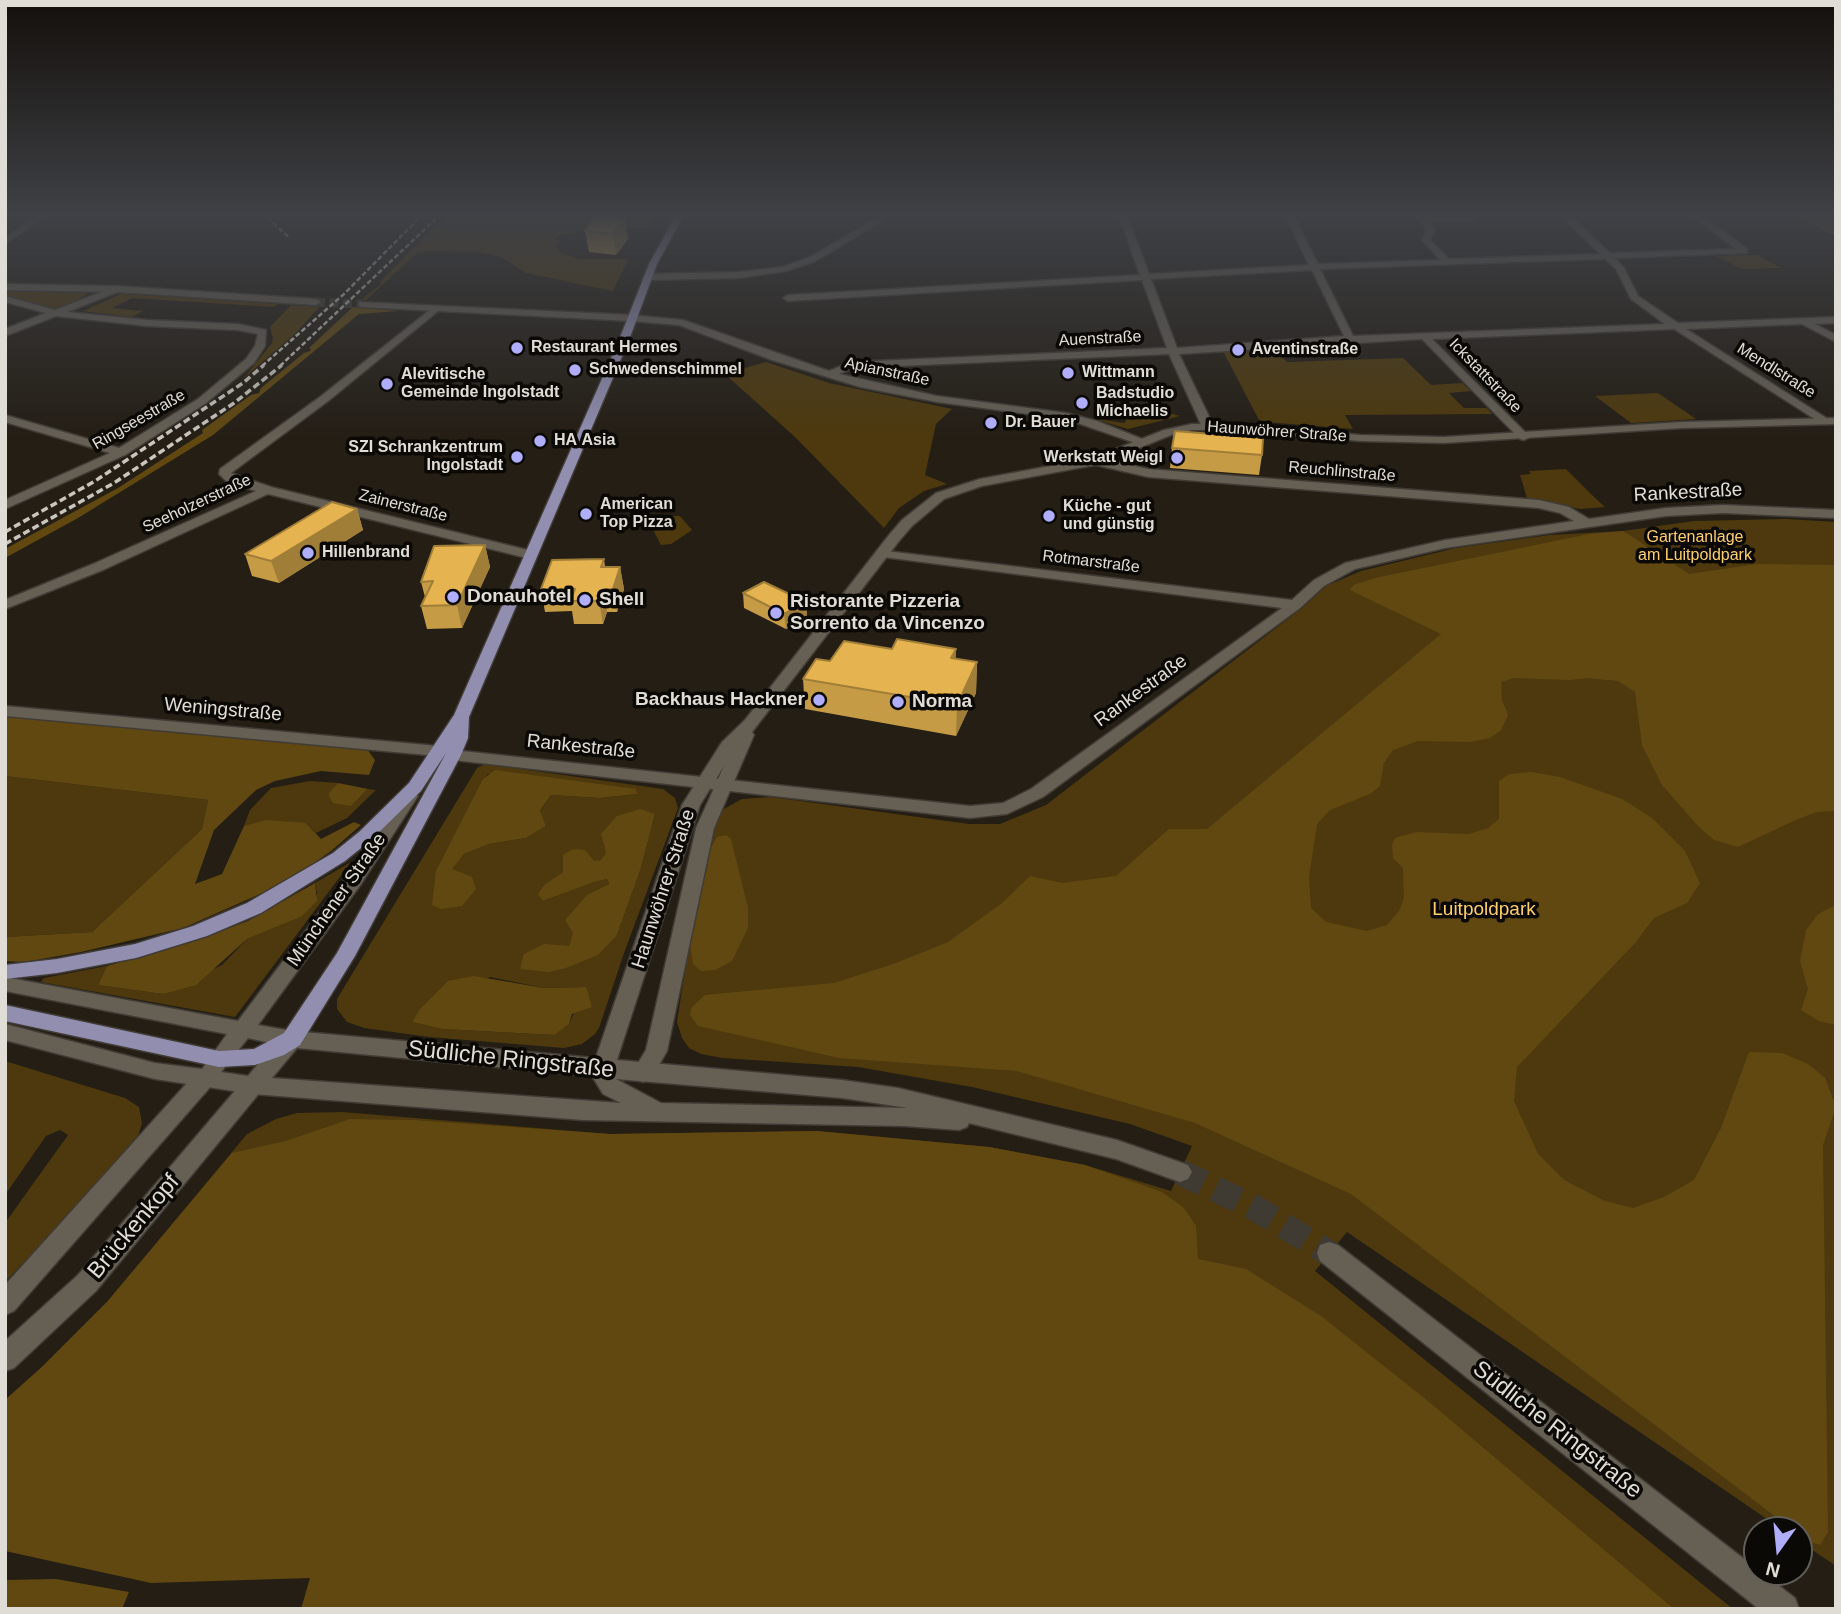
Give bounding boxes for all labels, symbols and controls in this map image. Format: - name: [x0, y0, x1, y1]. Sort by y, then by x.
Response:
- street label: Auenstraße: [1058, 327, 1142, 351]
- street label: Ickstattstraße: [1445, 335, 1525, 417]
- place label: Restaurant Hermes: [531, 338, 678, 358]
- street label: Mendlstraße: [1733, 339, 1819, 403]
- marker: Restaurant Hermes: [509, 340, 525, 356]
- place label: Aventinstraße: [1252, 340, 1358, 360]
- marker: Aventinstraße: [1230, 342, 1246, 358]
- street label: Apianstraße: [843, 354, 931, 390]
- place label: Schwedenschimmel: [589, 360, 742, 380]
- marker: Schwedenschimmel: [567, 362, 583, 378]
- place label: Wittmann: [1082, 363, 1155, 383]
- place label: Alevitische Gemeinde Ingolstadt: [401, 365, 559, 403]
- marker: Wittmann: [1060, 365, 1076, 381]
- marker: Alevitische Gemeinde Ingolstadt: [379, 376, 395, 392]
- place label: Badstudio Michaelis: [1096, 384, 1174, 422]
- street label: Ringseestraße: [89, 386, 189, 454]
- marker: Badstudio Michaelis: [1074, 395, 1090, 411]
- place label: Dr. Bauer: [1005, 413, 1076, 433]
- marker: Dr. Bauer: [983, 415, 999, 431]
- street label: Haunwöhrer Straße: [1207, 418, 1347, 446]
- place label: HA Asia: [554, 431, 615, 451]
- marker: HA Asia: [532, 433, 548, 449]
- place label: SZI Schrankzentrum Ingolstadt: [348, 438, 503, 476]
- place label: Werkstatt Weigl: [1044, 448, 1163, 468]
- marker: SZI Schrankzentrum Ingolstadt: [509, 449, 525, 465]
- marker: Werkstatt Weigl: [1169, 450, 1185, 466]
- street label: Reuchlinstraße: [1288, 458, 1396, 486]
- street label: Seeholzerstraße: [140, 470, 254, 538]
- street label: Rankestraße: [1633, 479, 1743, 507]
- street label: Zainerstraße: [357, 486, 449, 526]
- place label: American Top Pizza: [600, 495, 673, 533]
- place label: Küche - gut und günstig: [1063, 497, 1155, 535]
- marker: American Top Pizza: [578, 506, 594, 522]
- marker: Küche - gut und günstig: [1041, 508, 1057, 524]
- park label: Gartenanlage am Luitpoldpark: [1638, 528, 1752, 566]
- place label: Hillenbrand: [322, 543, 410, 563]
- marker: Hillenbrand: [300, 545, 316, 561]
- street label: Rotmarstraße: [1041, 547, 1141, 577]
- place label: Donauhotel: [467, 586, 571, 608]
- marker: Donauhotel: [445, 589, 461, 605]
- place label: Shell: [599, 589, 644, 611]
- place label: Ristorante Pizzeria Sorrento da Vincenzo: [790, 591, 985, 635]
- marker: Shell: [577, 592, 593, 608]
- marker: Ristorante Pizzeria Sorrento da Vincenzo: [768, 605, 784, 621]
- street label: Rankestraße: [1090, 650, 1192, 732]
- place label: Backhaus Hackner: [635, 689, 805, 711]
- place label: Norma: [912, 691, 972, 713]
- marker: Backhaus Hackner: [811, 692, 827, 708]
- street label: Weningstraße: [163, 694, 283, 726]
- marker: Norma: [890, 694, 906, 710]
- street label: Rankestraße: [526, 730, 636, 764]
- street label: Haunwöhrer Straße: [628, 807, 700, 971]
- street label: Münchener Straße: [283, 829, 391, 971]
- park label: Luitpoldpark: [1432, 899, 1536, 921]
- street label: Südliche Ringstraße: [407, 1035, 615, 1085]
- street label: Brückenkopf: [82, 1169, 186, 1285]
- street label: Südliche Ringstraße: [1467, 1355, 1647, 1505]
- north arrow: [1743, 1516, 1813, 1586]
- text: N: [1764, 1558, 1782, 1582]

